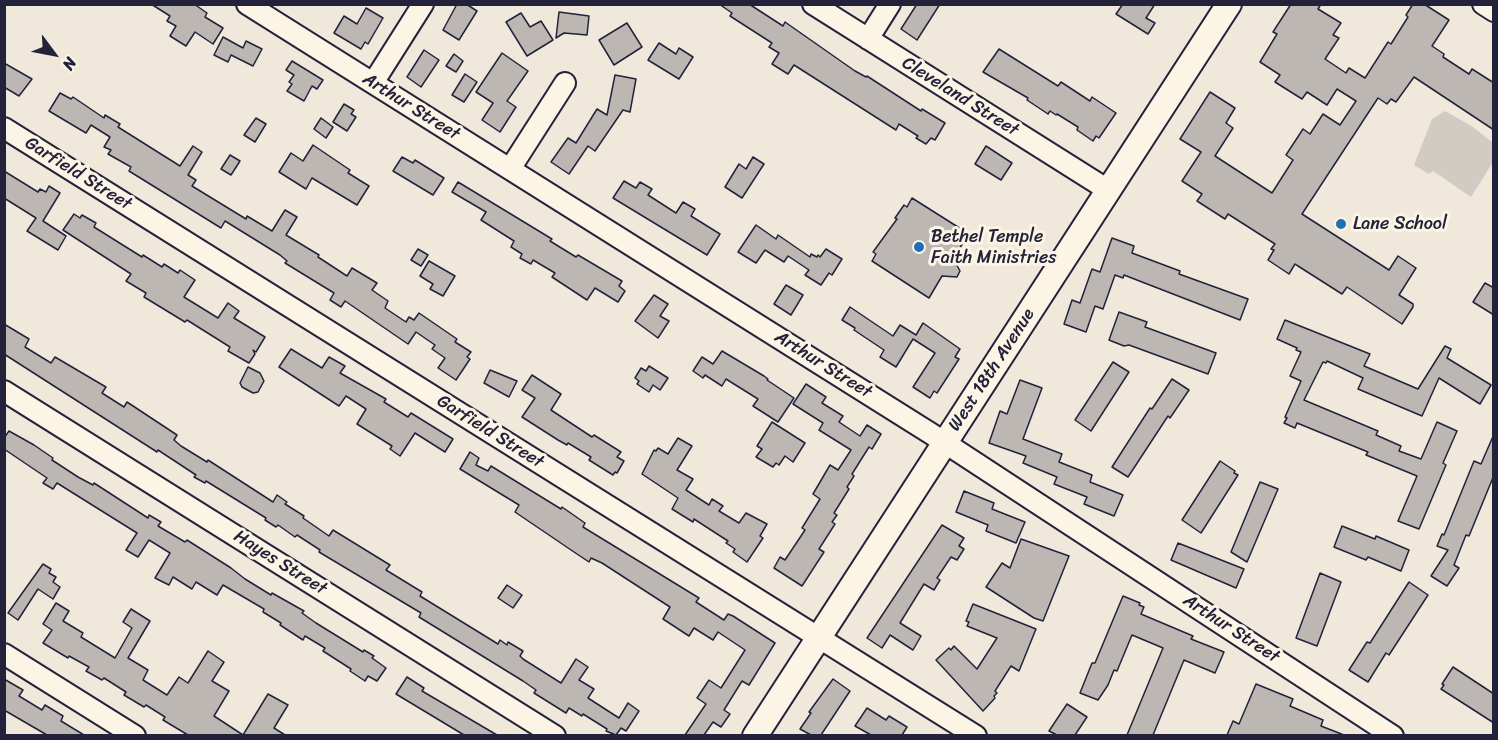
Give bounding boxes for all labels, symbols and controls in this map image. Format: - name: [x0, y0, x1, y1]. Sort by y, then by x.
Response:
- north arrow: [24, 24, 84, 84]
- text: N: [54, 51, 85, 76]
- street label: Cleveland Street: [898, 52, 1022, 142]
- street label: Arthur Street: [358, 69, 464, 145]
- street label: Garfield Street: [21, 133, 135, 215]
- place label: Lane School: [1353, 213, 1447, 235]
- marker: Lane School: [1334, 217, 1348, 231]
- place label: Bethel Temple Faith Ministries: [931, 226, 1057, 268]
- marker: Bethel Temple Faith Ministries: [912, 240, 926, 254]
- street label: West 18th Avenue: [944, 305, 1040, 435]
- street label: Arthur Street: [770, 327, 876, 403]
- street label: Garfield Street: [433, 391, 547, 473]
- street label: Hayes Street: [229, 526, 331, 600]
- street label: Arthur Street: [1179, 590, 1283, 668]

